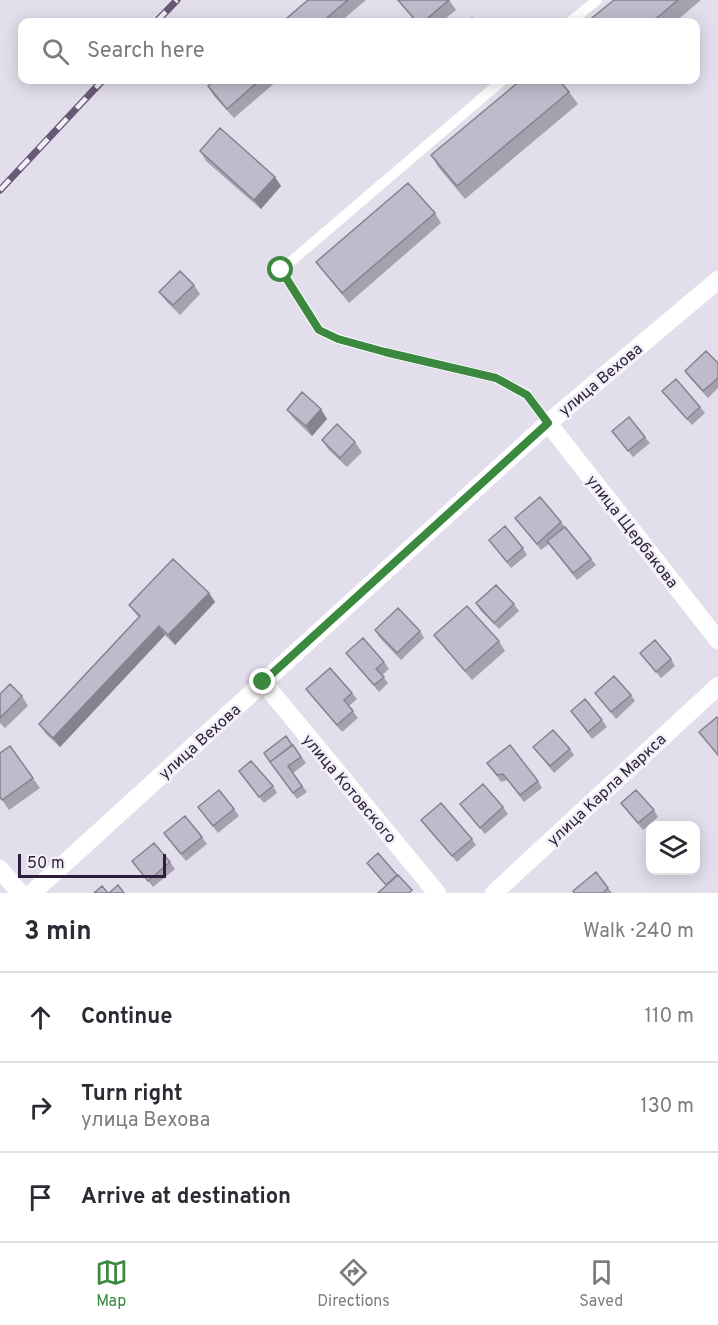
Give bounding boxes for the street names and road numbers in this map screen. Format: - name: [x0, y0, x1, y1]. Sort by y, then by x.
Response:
- street label: улица Вехова: [555, 340, 647, 421]
- street label: улица Щербакова: [581, 472, 682, 593]
- street label: улица Вехова: [155, 700, 245, 785]
- street label: улица Карла Маркса: [544, 730, 671, 851]
- street label: улица Котовского: [297, 731, 400, 848]

